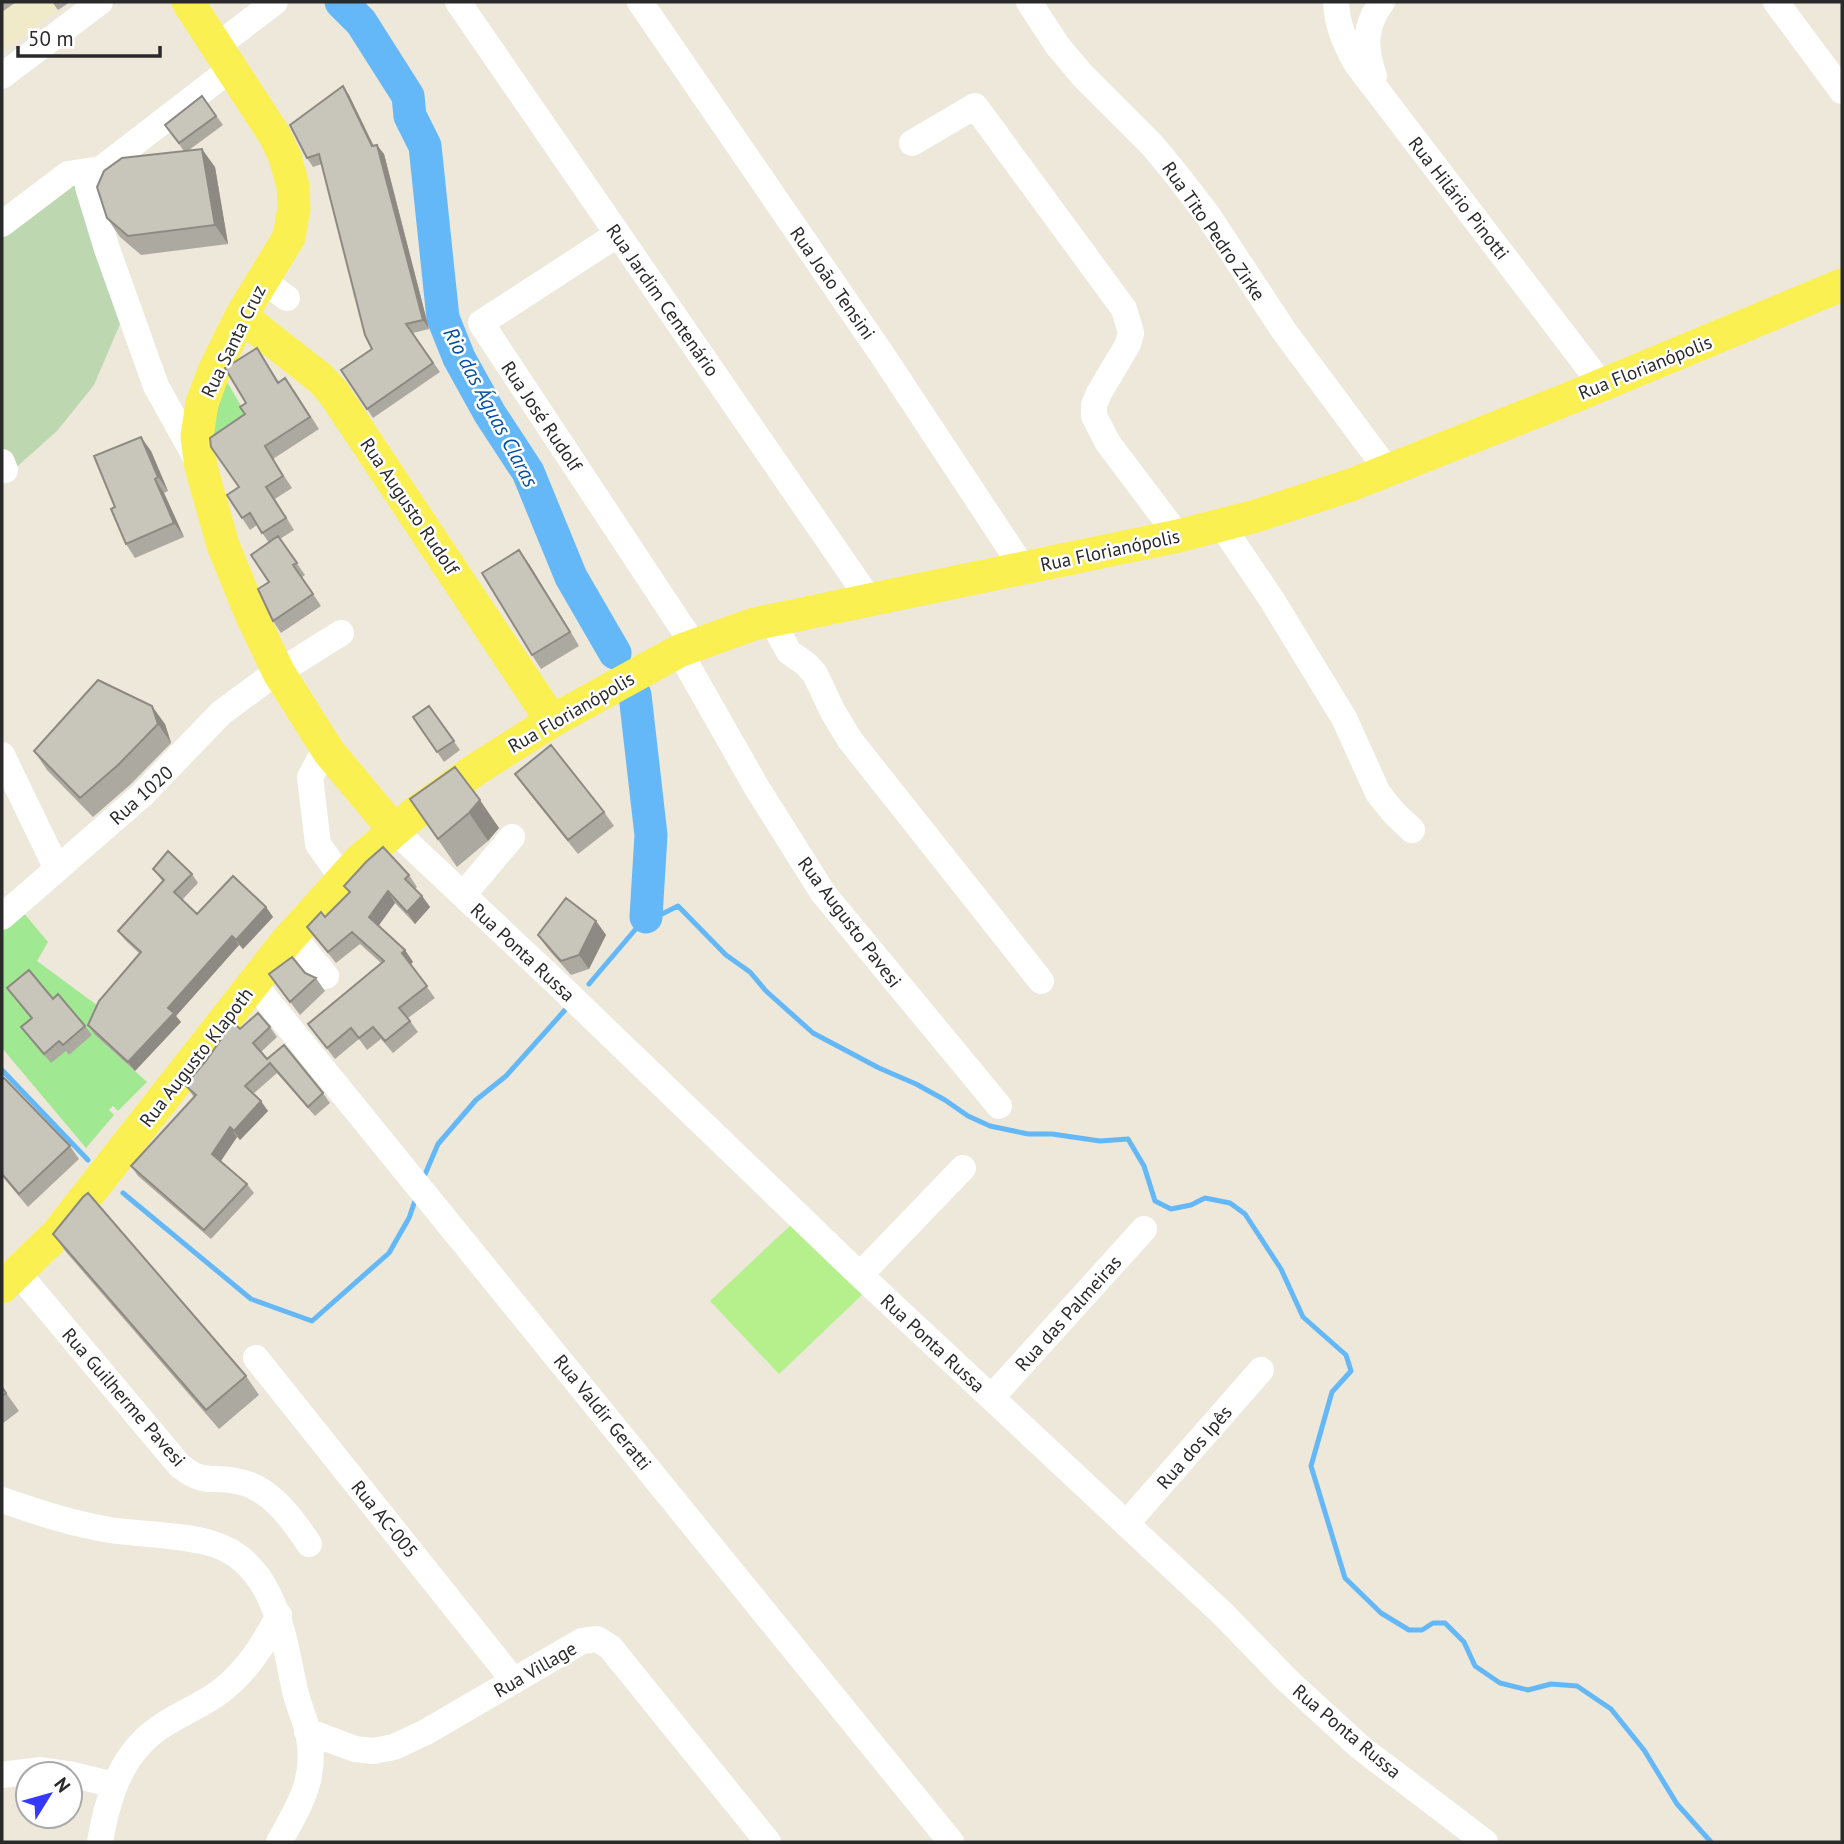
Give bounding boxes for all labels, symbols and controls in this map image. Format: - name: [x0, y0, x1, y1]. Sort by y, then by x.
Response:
- scale bar: [18, 14, 159, 58]
- text: 50 m: [28, 25, 74, 52]
- street label: Rua Hilário Pinotti: [1403, 132, 1515, 264]
- street label: Rua Tito Pedro Zirke: [1157, 157, 1271, 305]
- street label: Rua Jardim Centenário: [601, 219, 725, 381]
- street label: Rua João Tensini: [785, 222, 881, 344]
- street label: Rua Santa Cruz: [195, 281, 271, 401]
- water label: Rio das Águas Claras: [437, 322, 545, 492]
- street label: Rua Florianópolis: [1575, 329, 1715, 405]
- street label: Rua José Rudolf: [496, 356, 588, 476]
- street label: Rua Augusto Rudolf: [355, 433, 465, 580]
- street label: Rua Florianópolis: [1038, 523, 1182, 577]
- street label: Rua Florianópolis: [503, 666, 639, 758]
- street label: Rua 1020: [104, 760, 178, 830]
- street label: Rua Augusto Pavesi: [793, 852, 907, 992]
- street label: Rua Ponta Russa: [466, 897, 580, 1007]
- street label: Rua Augusto Klapoth: [134, 982, 258, 1132]
- street label: Rua das Palmeiras: [1010, 1250, 1126, 1376]
- street label: Rua Ponta Russa: [876, 1288, 990, 1398]
- street label: Rua Guilherme Pavesi: [57, 1323, 191, 1471]
- street label: Rua Valdir Geratti: [549, 1349, 657, 1475]
- street label: Rua dos Ipês: [1151, 1400, 1237, 1494]
- street label: Rua AC-005: [346, 1475, 424, 1563]
- street label: Rua Village: [489, 1636, 581, 1702]
- street label: Rua Ponta Russa: [1288, 1679, 1406, 1783]
- north arrow: [14, 1760, 84, 1830]
- text: N: [49, 1773, 76, 1797]

